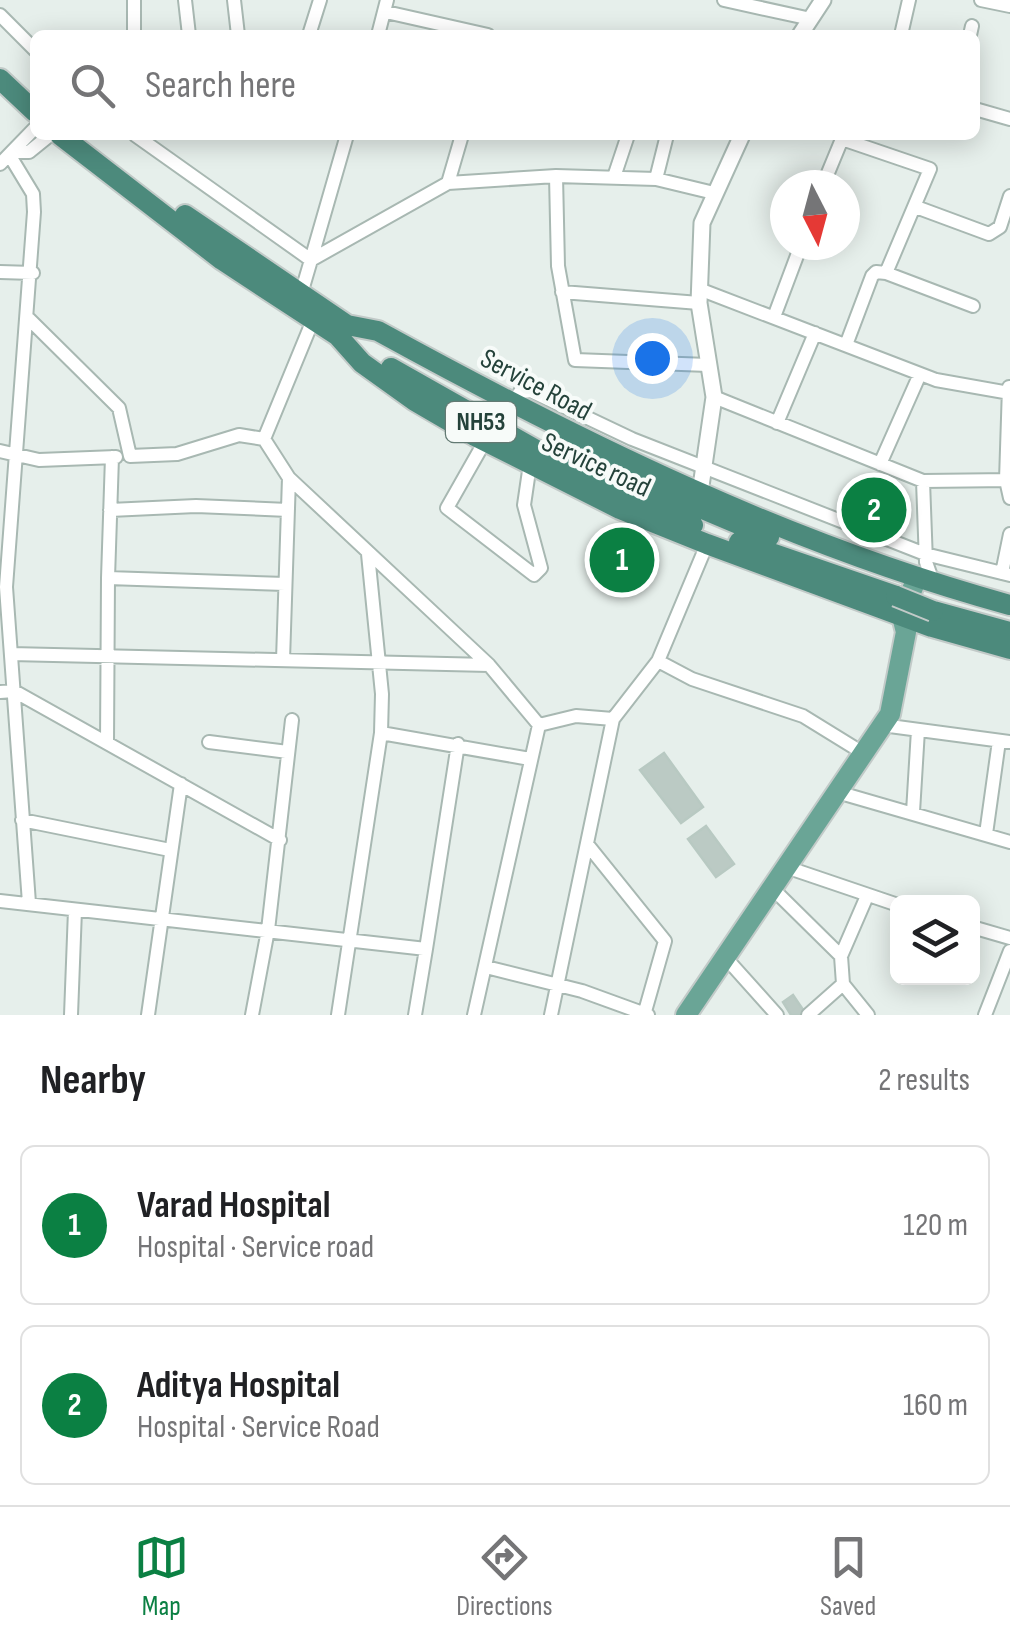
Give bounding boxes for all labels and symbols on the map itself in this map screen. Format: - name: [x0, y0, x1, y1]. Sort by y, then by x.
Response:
- north arrow: [770, 170, 860, 260]
- your location: [627, 333, 678, 384]
- street label: Service Road: [475, 342, 597, 428]
- road number: NH53: [446, 402, 516, 442]
- street label: Service road: [536, 426, 656, 504]
- pin: 2: [842, 472, 906, 548]
- pin: 1: [590, 522, 654, 598]

